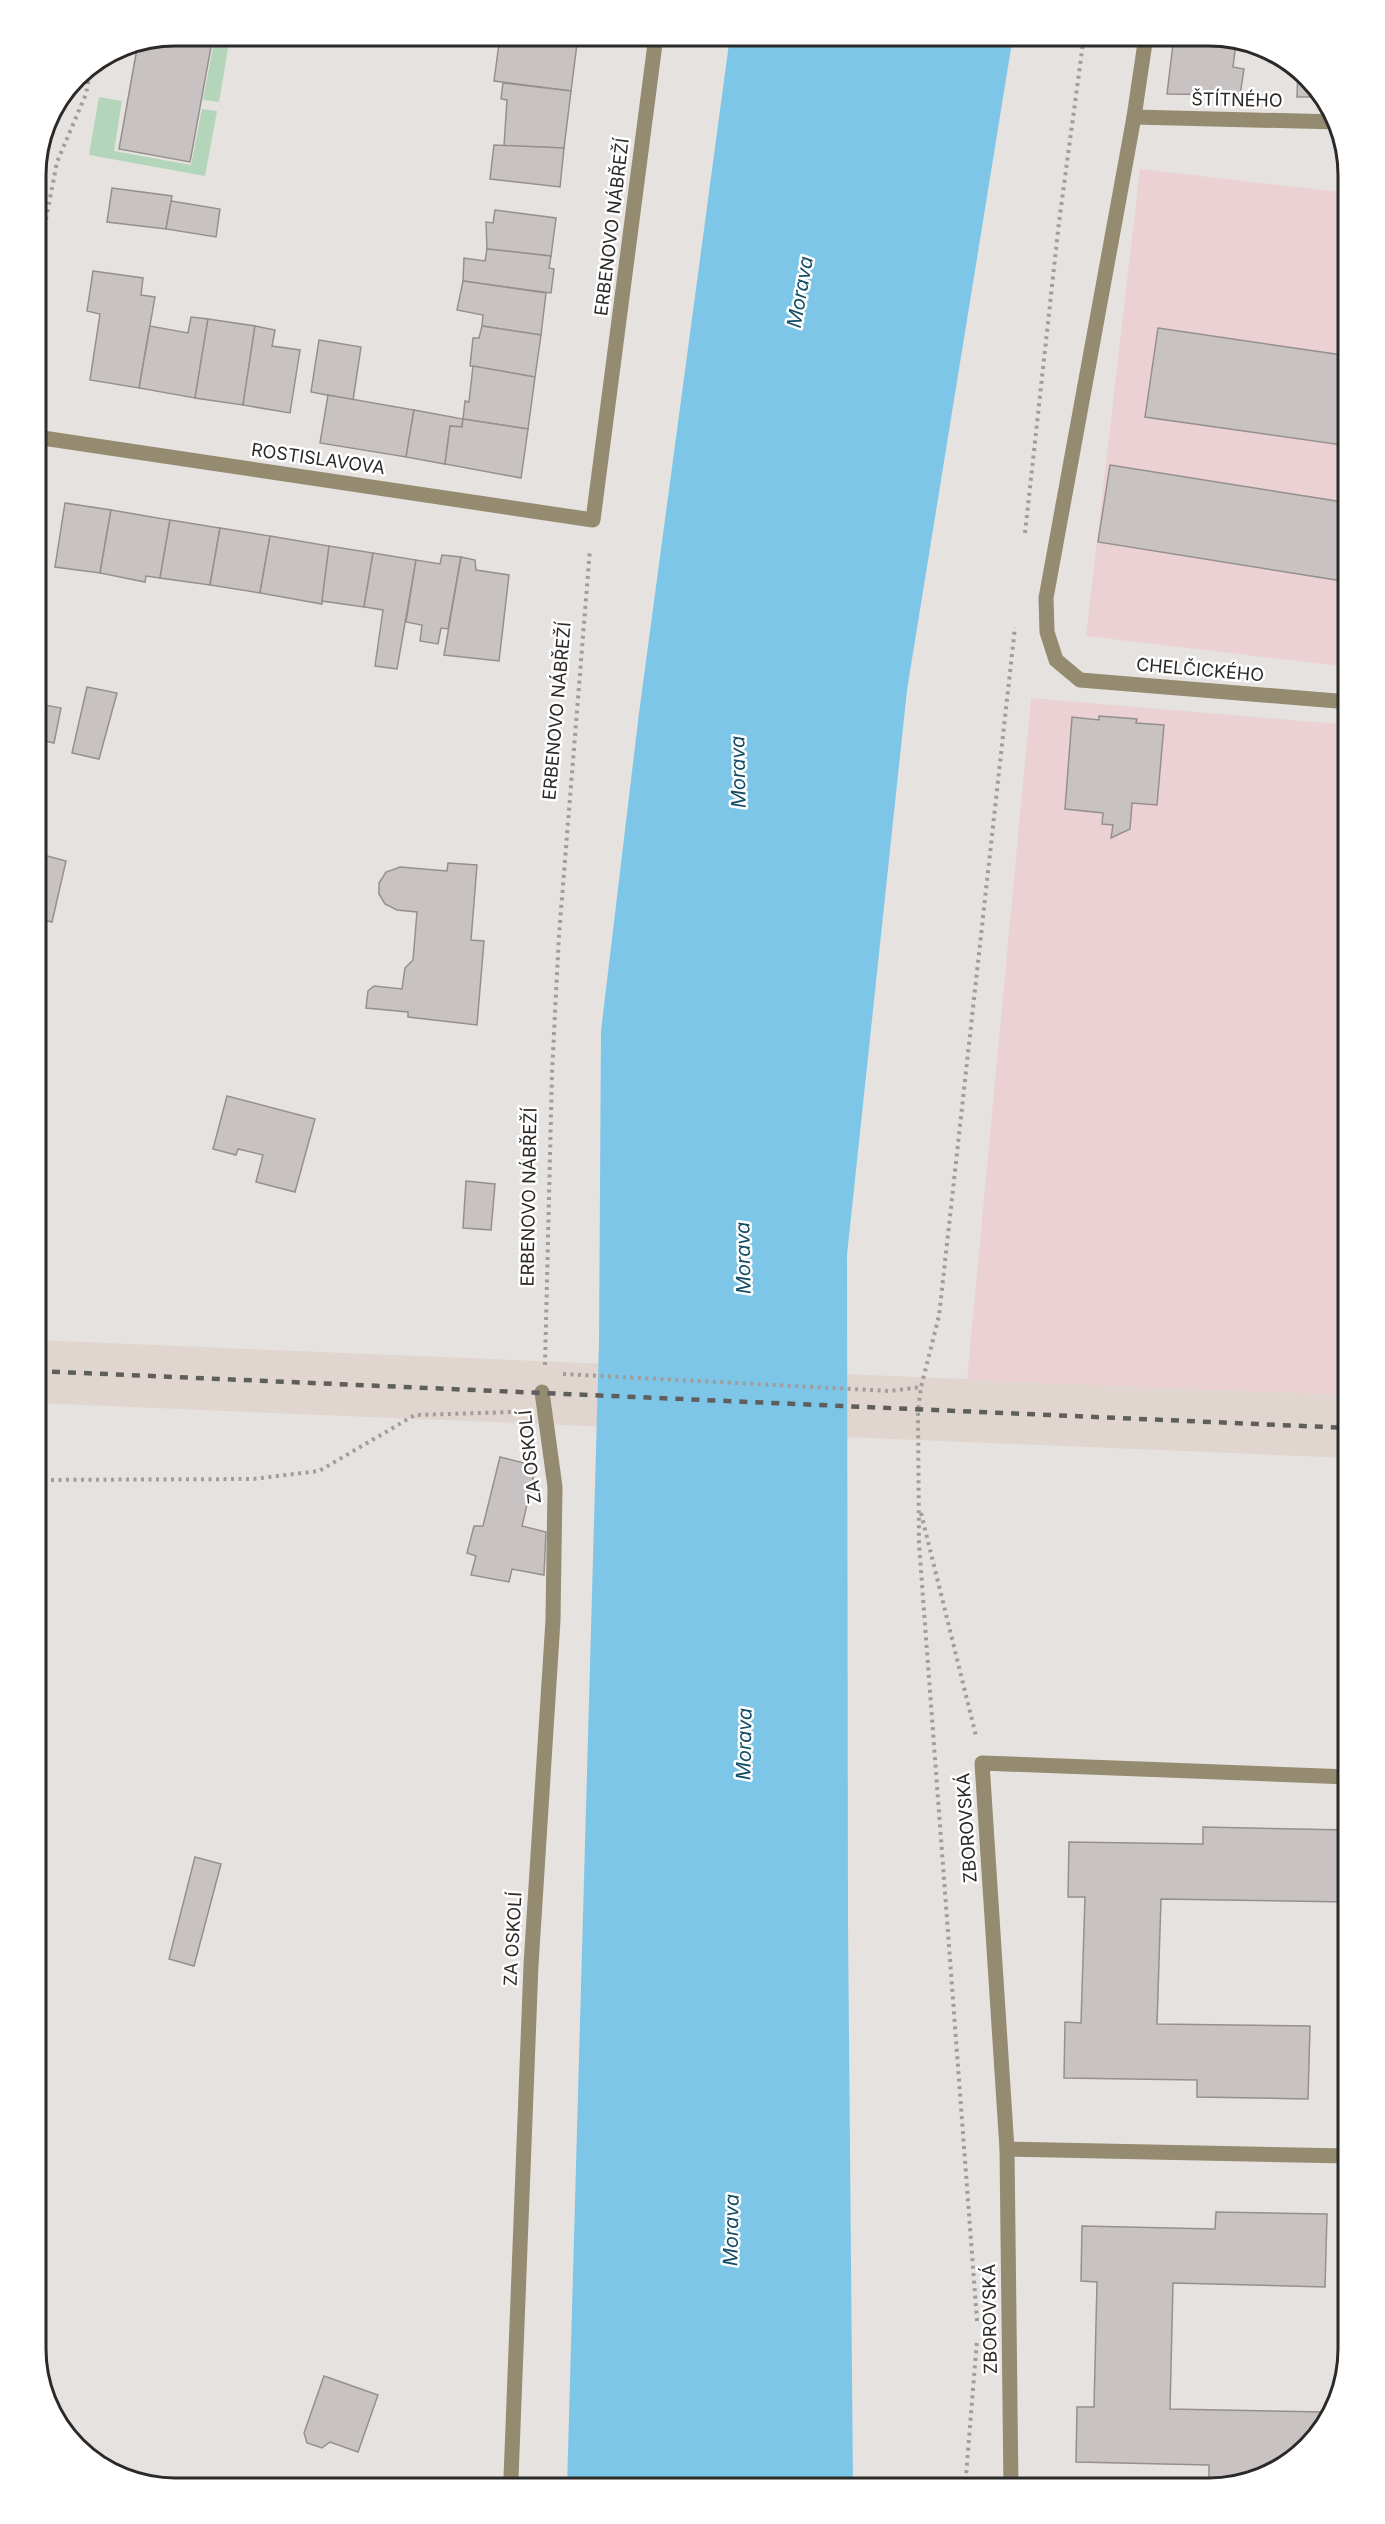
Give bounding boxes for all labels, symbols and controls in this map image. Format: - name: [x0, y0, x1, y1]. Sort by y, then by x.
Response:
- street label: ŠTÍTNÉHO: [1191, 87, 1283, 111]
- street label: ERBENOVO NÁBŘEŽÍ: [589, 137, 633, 317]
- water label: Morava: [782, 254, 818, 330]
- street label: ROSTISLAVOVA: [250, 439, 386, 478]
- street label: ERBENOVO NÁBŘEŽÍ: [537, 621, 575, 801]
- street label: CHELČICKÉHO: [1135, 652, 1265, 686]
- water label: Morava: [725, 736, 751, 808]
- street label: ERBENOVO NÁBŘEŽÍ: [515, 1107, 541, 1287]
- water label: Morava: [730, 1222, 756, 1294]
- street label: ZA OSKOLÍ: [513, 1409, 545, 1505]
- water label: Morava: [731, 1708, 757, 1780]
- street label: ZBOROVSKÁ: [951, 1772, 981, 1884]
- street label: ZA OSKOLÍ: [499, 1891, 525, 1987]
- water label: Morava: [718, 2194, 744, 2266]
- street label: ZBOROVSKÁ: [977, 2264, 1001, 2374]

